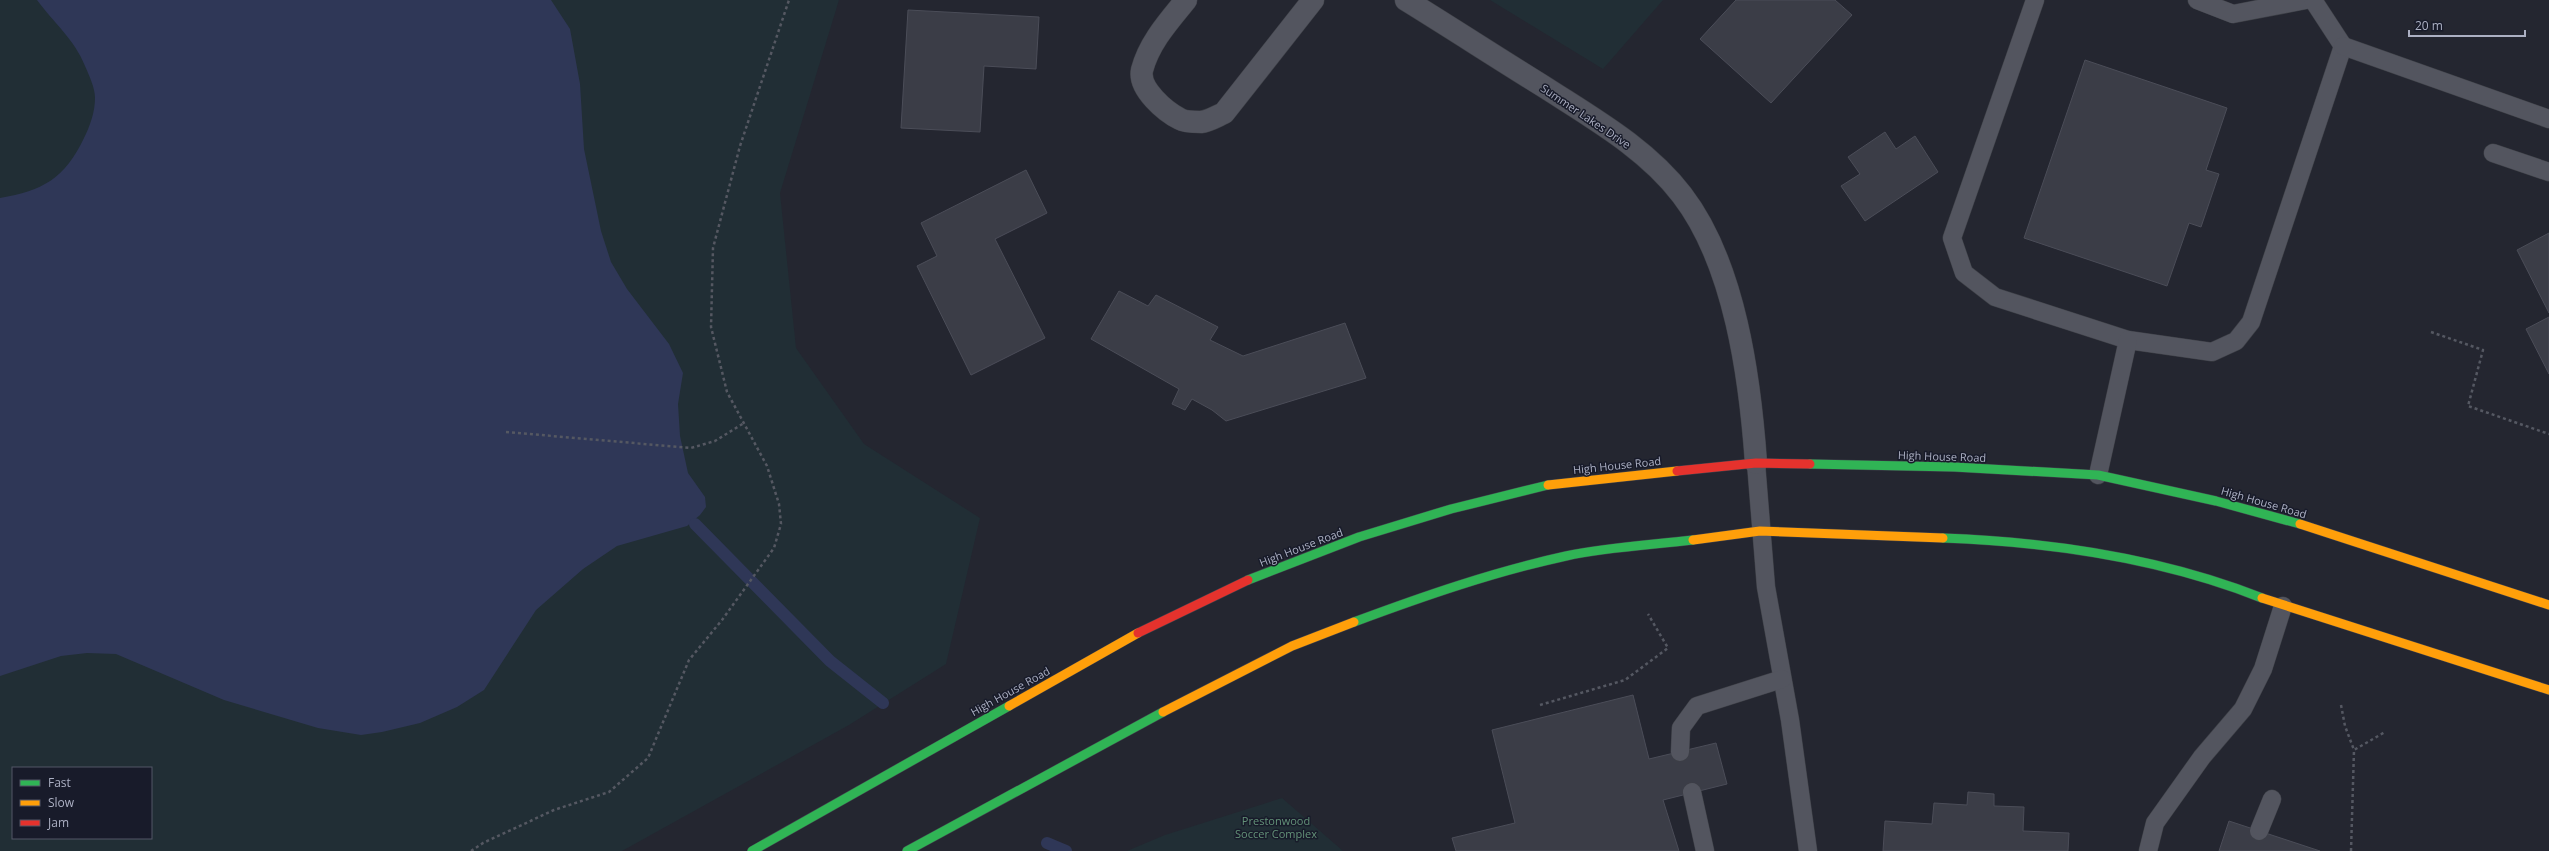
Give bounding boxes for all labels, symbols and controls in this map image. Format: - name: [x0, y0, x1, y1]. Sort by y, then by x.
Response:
- scale bar: [2409, 12, 2525, 38]
- text: 20 m: [2415, 17, 2443, 34]
- street label: Summer Lakes Drive: [1538, 80, 1634, 152]
- street label: High House Road: [1898, 447, 1986, 465]
- street label: High House Road: [1572, 453, 1662, 477]
- street label: High House Road: [2219, 483, 2309, 521]
- street label: High House Road: [1257, 524, 1345, 570]
- street label: High House Road: [968, 663, 1052, 719]
- legend: [12, 767, 152, 839]
- text: Fast: [48, 774, 71, 791]
- text: Slow: [48, 794, 75, 811]
- park label: Prestonwood Soccer Complex: [1235, 813, 1317, 841]
- text: Jam: [47, 814, 69, 831]

